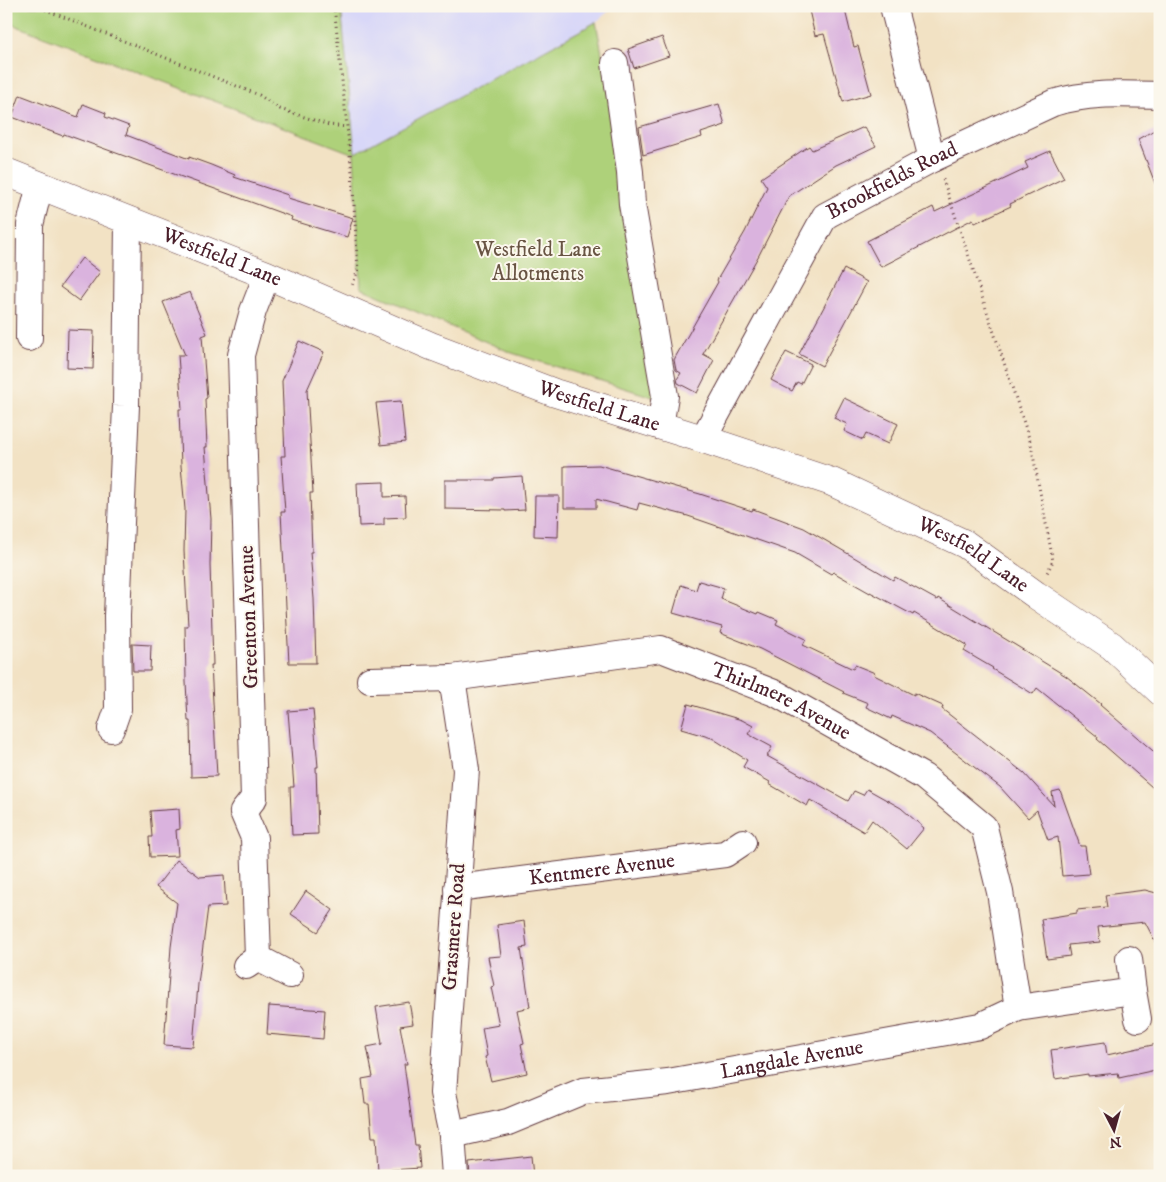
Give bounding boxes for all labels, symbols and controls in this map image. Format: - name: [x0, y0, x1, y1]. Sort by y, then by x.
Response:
- street label: Brookfields Road: [822, 136, 962, 226]
- street label: Westfield Lane: [157, 222, 286, 293]
- park label: Westfield Lane Allotments: [474, 237, 601, 287]
- street label: Westfield Lane: [534, 374, 663, 438]
- street label: Westfield Lane: [913, 510, 1034, 599]
- street label: Greenton Avenue: [233, 544, 264, 689]
- street label: Thirlmere Avenue: [707, 657, 856, 746]
- street label: Kentmere Avenue: [527, 847, 677, 892]
- street label: Grasmere Road: [437, 862, 471, 991]
- street label: Langdale Avenue: [718, 1034, 866, 1085]
- north arrow: [1088, 1104, 1138, 1154]
- text: N: [1108, 1132, 1122, 1152]

